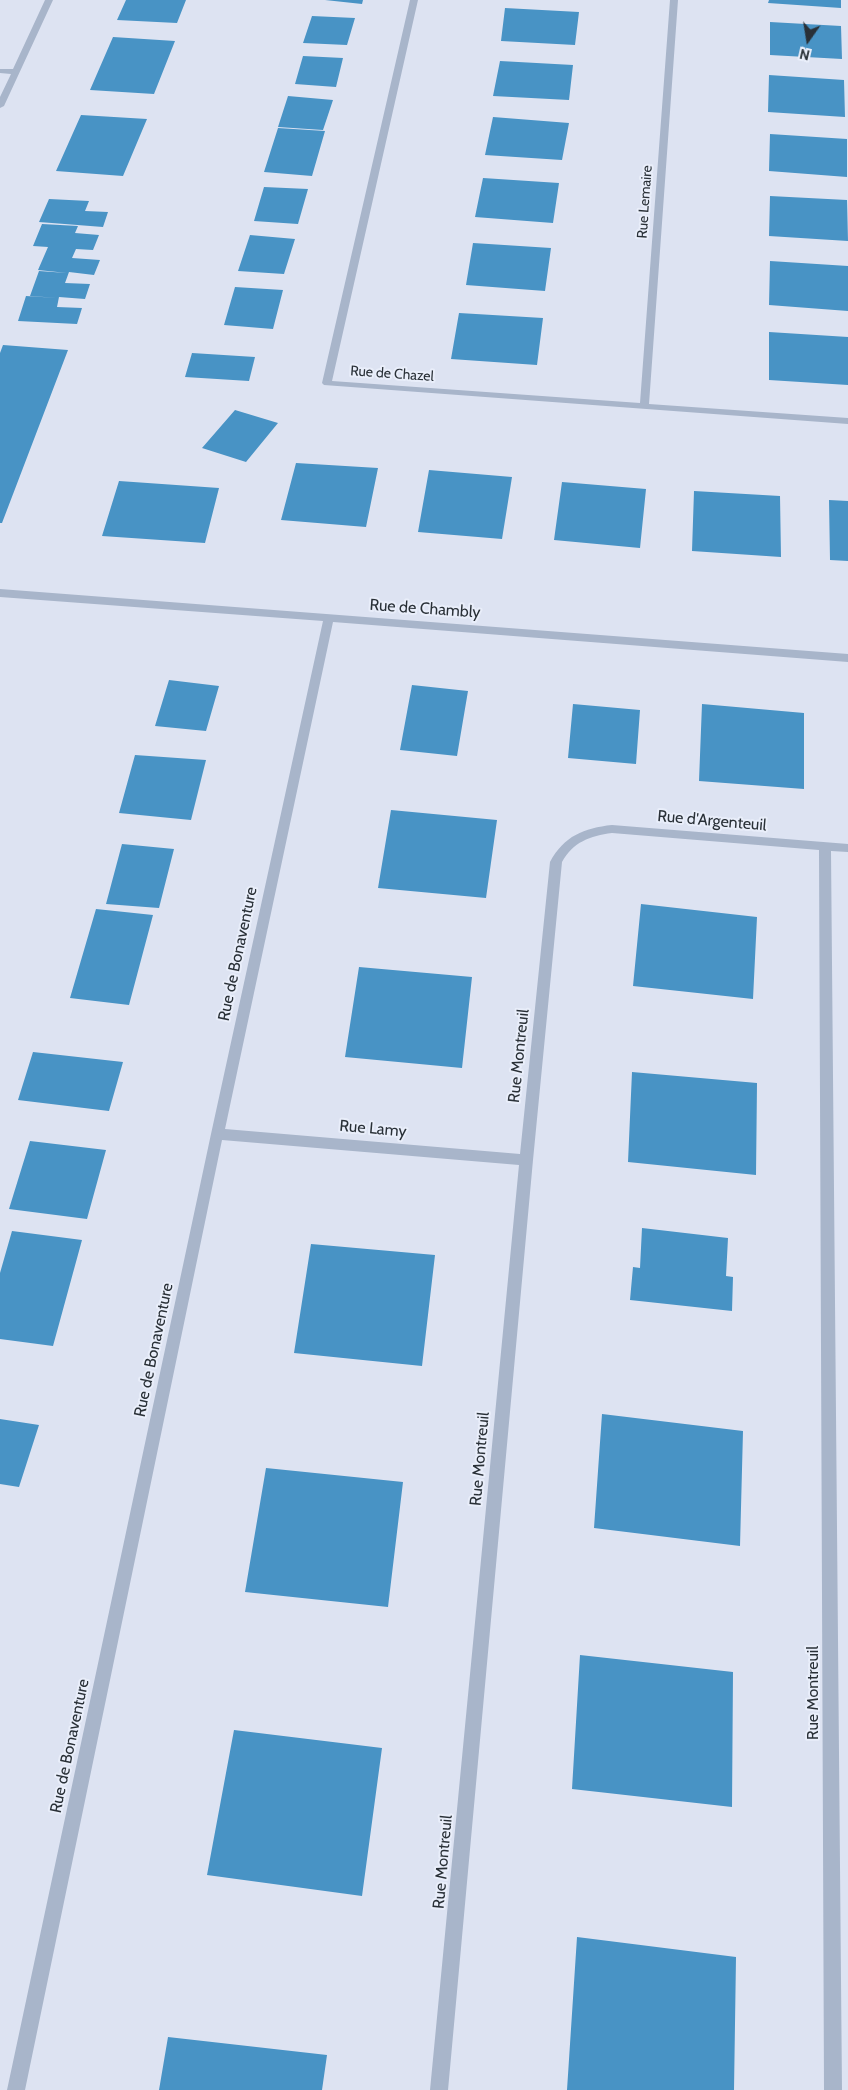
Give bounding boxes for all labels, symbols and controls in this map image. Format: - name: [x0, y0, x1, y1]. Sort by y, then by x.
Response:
- north arrow: [783, 15, 833, 65]
- text: N: [798, 45, 811, 64]
- street label: Rue Lemaire: [634, 165, 656, 239]
- street label: Rue de Chazel: [350, 363, 434, 385]
- street label: Rue de Chambly: [369, 596, 481, 622]
- street label: Rue d'Argenteuil: [657, 807, 767, 835]
- street label: Rue de Bonaventure: [214, 885, 262, 1023]
- street label: Rue Montreuil: [505, 1008, 533, 1104]
- street label: Rue Lamy: [339, 1117, 407, 1141]
- street label: Rue de Bonaventure: [130, 1281, 178, 1419]
- street label: Rue Montreuil: [466, 1411, 494, 1507]
- street label: Rue Montreuil: [803, 1646, 823, 1740]
- street label: Rue de Bonaventure: [46, 1677, 94, 1815]
- street label: Rue Montreuil: [429, 1814, 457, 1910]

